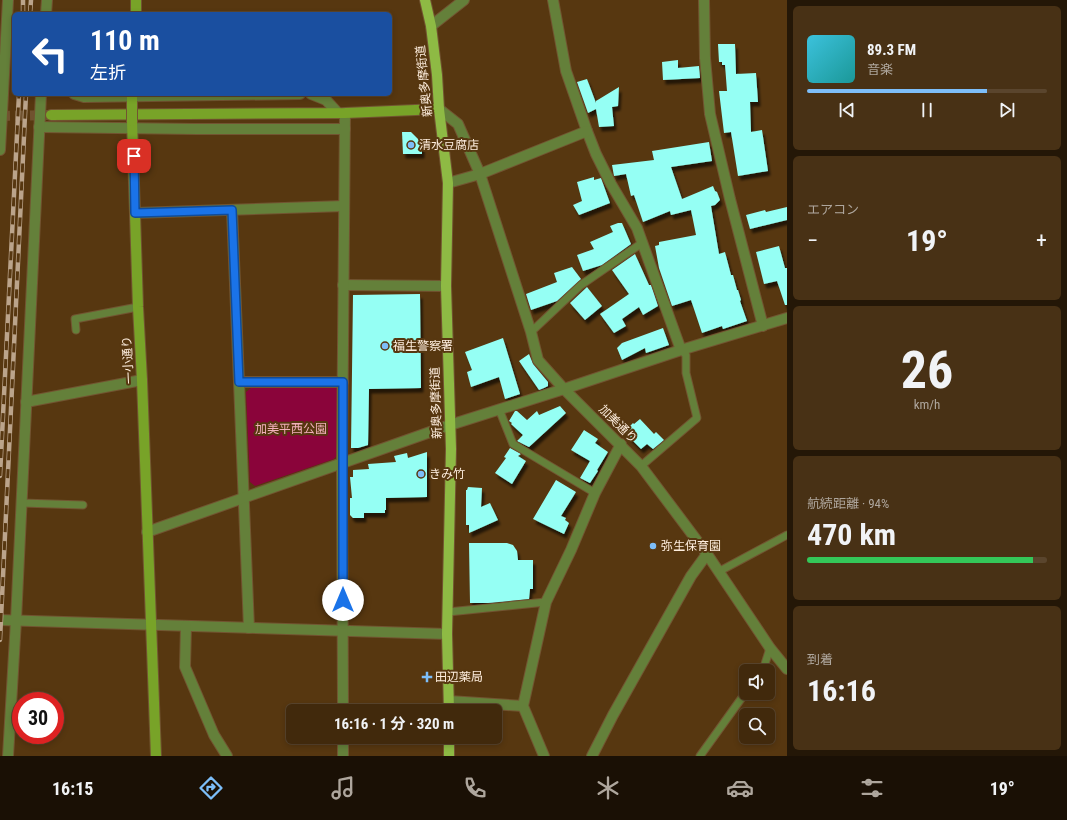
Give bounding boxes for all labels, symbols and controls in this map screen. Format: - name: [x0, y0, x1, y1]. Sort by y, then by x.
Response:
- text: 110 m: [90, 24, 160, 57]
- icon: left: [24, 28, 76, 80]
- text: 89.3 FM: [867, 41, 916, 59]
- street label: 新奥多摩街道: [413, 44, 435, 118]
- text: 左折: [90, 62, 126, 83]
- text: 音楽: [867, 62, 893, 77]
- icon: previous: [836, 99, 858, 121]
- icon: pause: [916, 99, 938, 121]
- icon: next: [996, 99, 1018, 121]
- place label: 清水豆腐店: [419, 138, 479, 152]
- pin: [117, 139, 151, 173]
- marker: 清水豆腐店: [406, 140, 416, 150]
- icon: arrive: [123, 145, 145, 167]
- text: エアコン: [807, 202, 859, 217]
- text: 19°: [906, 223, 948, 258]
- text: −: [807, 228, 818, 253]
- text: +: [1036, 228, 1047, 253]
- street label: 一小通り: [120, 336, 136, 384]
- place label: 福生警察署: [393, 339, 453, 353]
- text: 26: [901, 340, 953, 401]
- marker: 福生警察署: [380, 341, 390, 351]
- street label: 新奥多摩街道: [428, 367, 444, 439]
- text: km/h: [914, 397, 940, 412]
- street label: 加美通り: [596, 402, 640, 446]
- park label: 加美平西公園: [255, 422, 327, 436]
- place label: きみ竹: [429, 467, 465, 481]
- marker: きみ竹: [416, 469, 426, 479]
- text: 航続距離 · 94%: [807, 496, 889, 511]
- text: 470 km: [807, 517, 896, 552]
- place label: 弥生保育園: [661, 539, 721, 553]
- marker: 弥生保育園: [648, 541, 658, 551]
- position arrow: [322, 579, 364, 621]
- text: 到着: [807, 652, 833, 667]
- map controls: [739, 664, 775, 744]
- button: sound: [739, 664, 775, 700]
- place label: 田辺薬局: [435, 670, 483, 684]
- marker: 田辺薬局: [422, 672, 432, 682]
- text: 16:16: [807, 673, 876, 708]
- speed limit sign: 30: [12, 692, 64, 744]
- button: search: [739, 708, 775, 744]
- text: 16:16 · 1 分 · 320 m: [334, 715, 454, 733]
- icon: directions: [197, 774, 225, 802]
- icon: music: [329, 774, 357, 802]
- icon: phone: [461, 774, 489, 802]
- icon: climate: [594, 774, 622, 802]
- icon: car: [726, 774, 754, 802]
- icon: filters: [858, 774, 886, 802]
- text: 16:15: [52, 778, 93, 799]
- text: 19°: [990, 778, 1015, 799]

